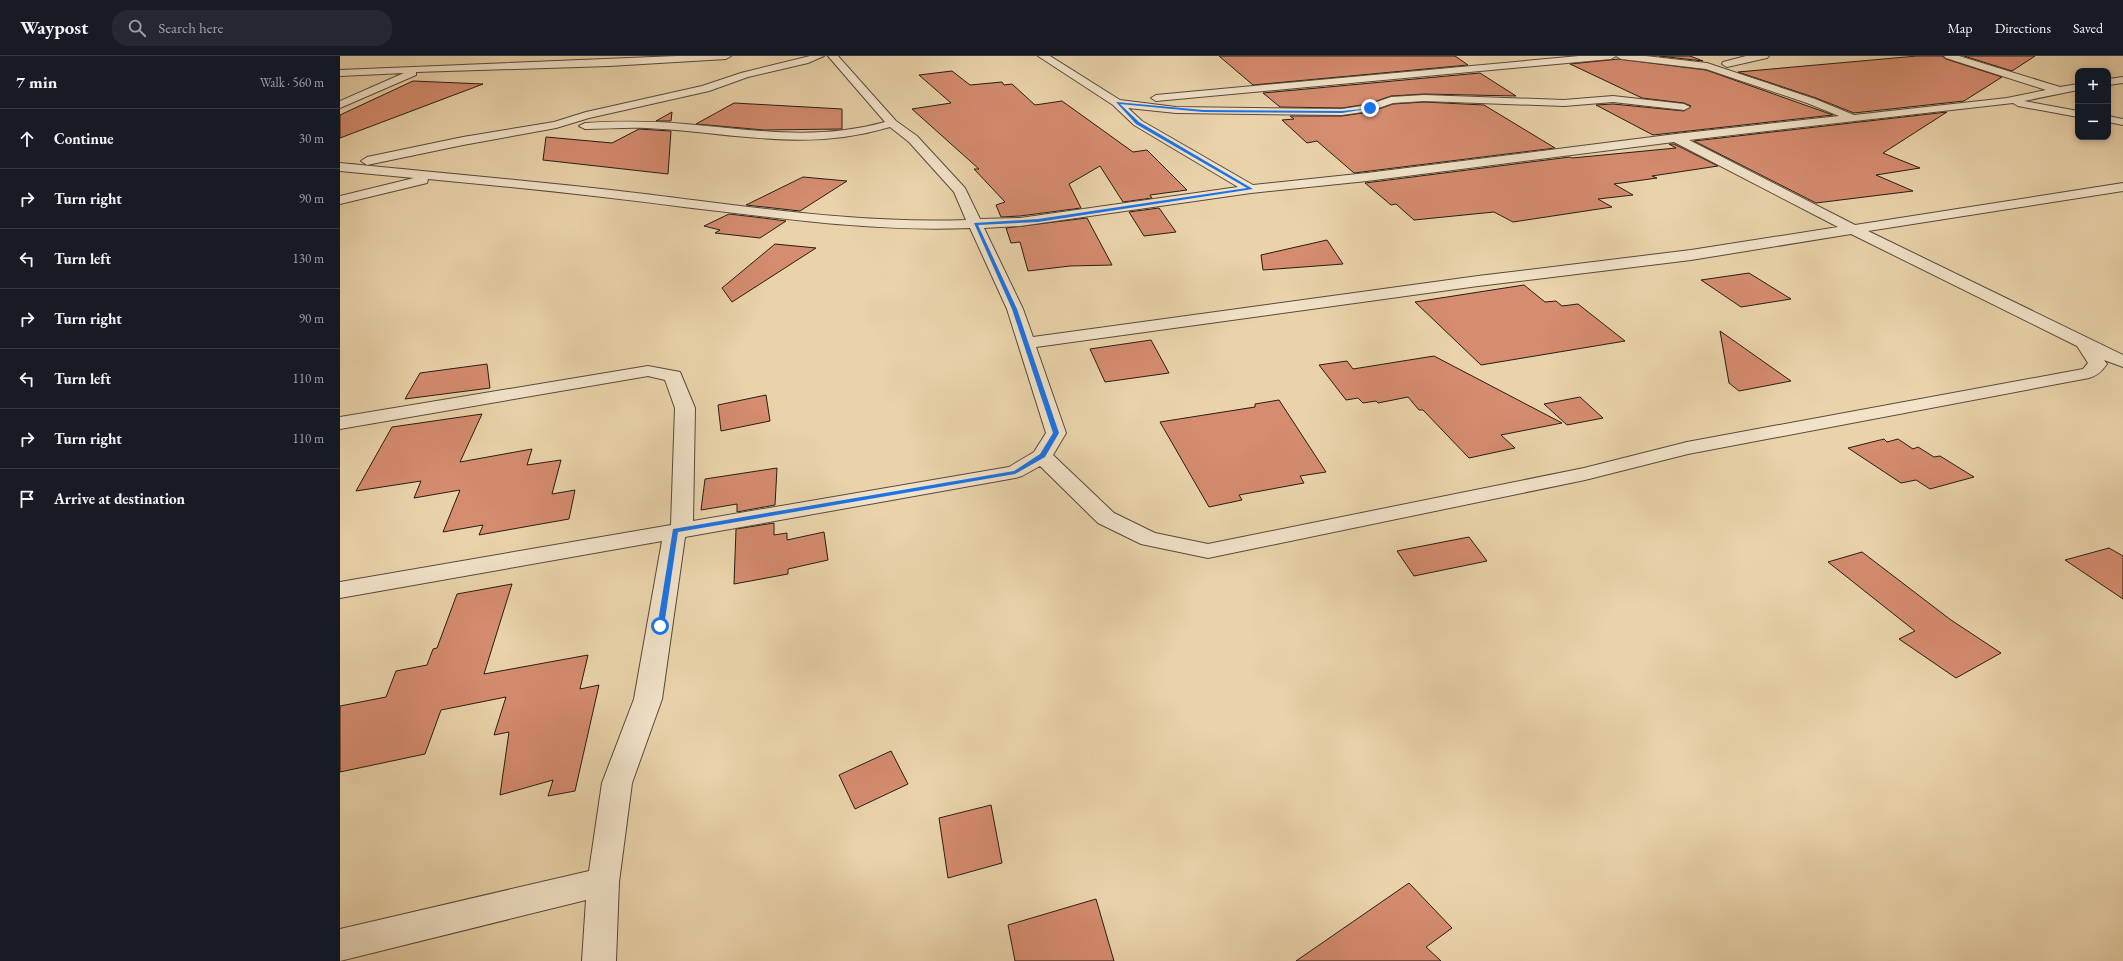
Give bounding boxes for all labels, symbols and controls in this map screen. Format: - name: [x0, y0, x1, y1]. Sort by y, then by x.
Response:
- search box: [112, 10, 392, 46]
- text: Waypost: [20, 15, 88, 40]
- icon: search: [126, 17, 148, 39]
- text: Search here: [158, 18, 223, 37]
- text: Map: [1947, 19, 1973, 37]
- text: Directions: [1995, 19, 2051, 37]
- text: Saved: [2073, 19, 2103, 37]
- map controls: [2075, 68, 2111, 140]
- button: +: [2075, 68, 2111, 104]
- text: 7 min: [16, 71, 57, 93]
- text: Walk · 560 m: [260, 74, 324, 91]
- route end: [1361, 99, 1379, 117]
- button: −: [2075, 104, 2111, 140]
- icon: ahead: [16, 128, 38, 150]
- text: Continue: [54, 129, 114, 148]
- text: 30 m: [299, 130, 324, 147]
- icon: right: [16, 188, 38, 210]
- text: Turn right: [54, 189, 122, 208]
- text: 90 m: [299, 190, 324, 207]
- icon: left: [16, 248, 38, 270]
- text: Turn left: [54, 249, 111, 268]
- text: 130 m: [293, 250, 324, 267]
- icon: right: [16, 308, 38, 330]
- text: Turn right: [54, 309, 122, 328]
- text: 90 m: [299, 310, 324, 327]
- icon: left: [16, 368, 38, 390]
- text: Turn left: [54, 369, 111, 388]
- text: 110 m: [293, 370, 324, 387]
- icon: right: [16, 428, 38, 450]
- text: Turn right: [54, 429, 122, 448]
- text: 110 m: [293, 430, 324, 447]
- icon: arrive: [16, 488, 38, 510]
- text: Arrive at destination: [54, 489, 185, 508]
- route start: [651, 617, 669, 635]

